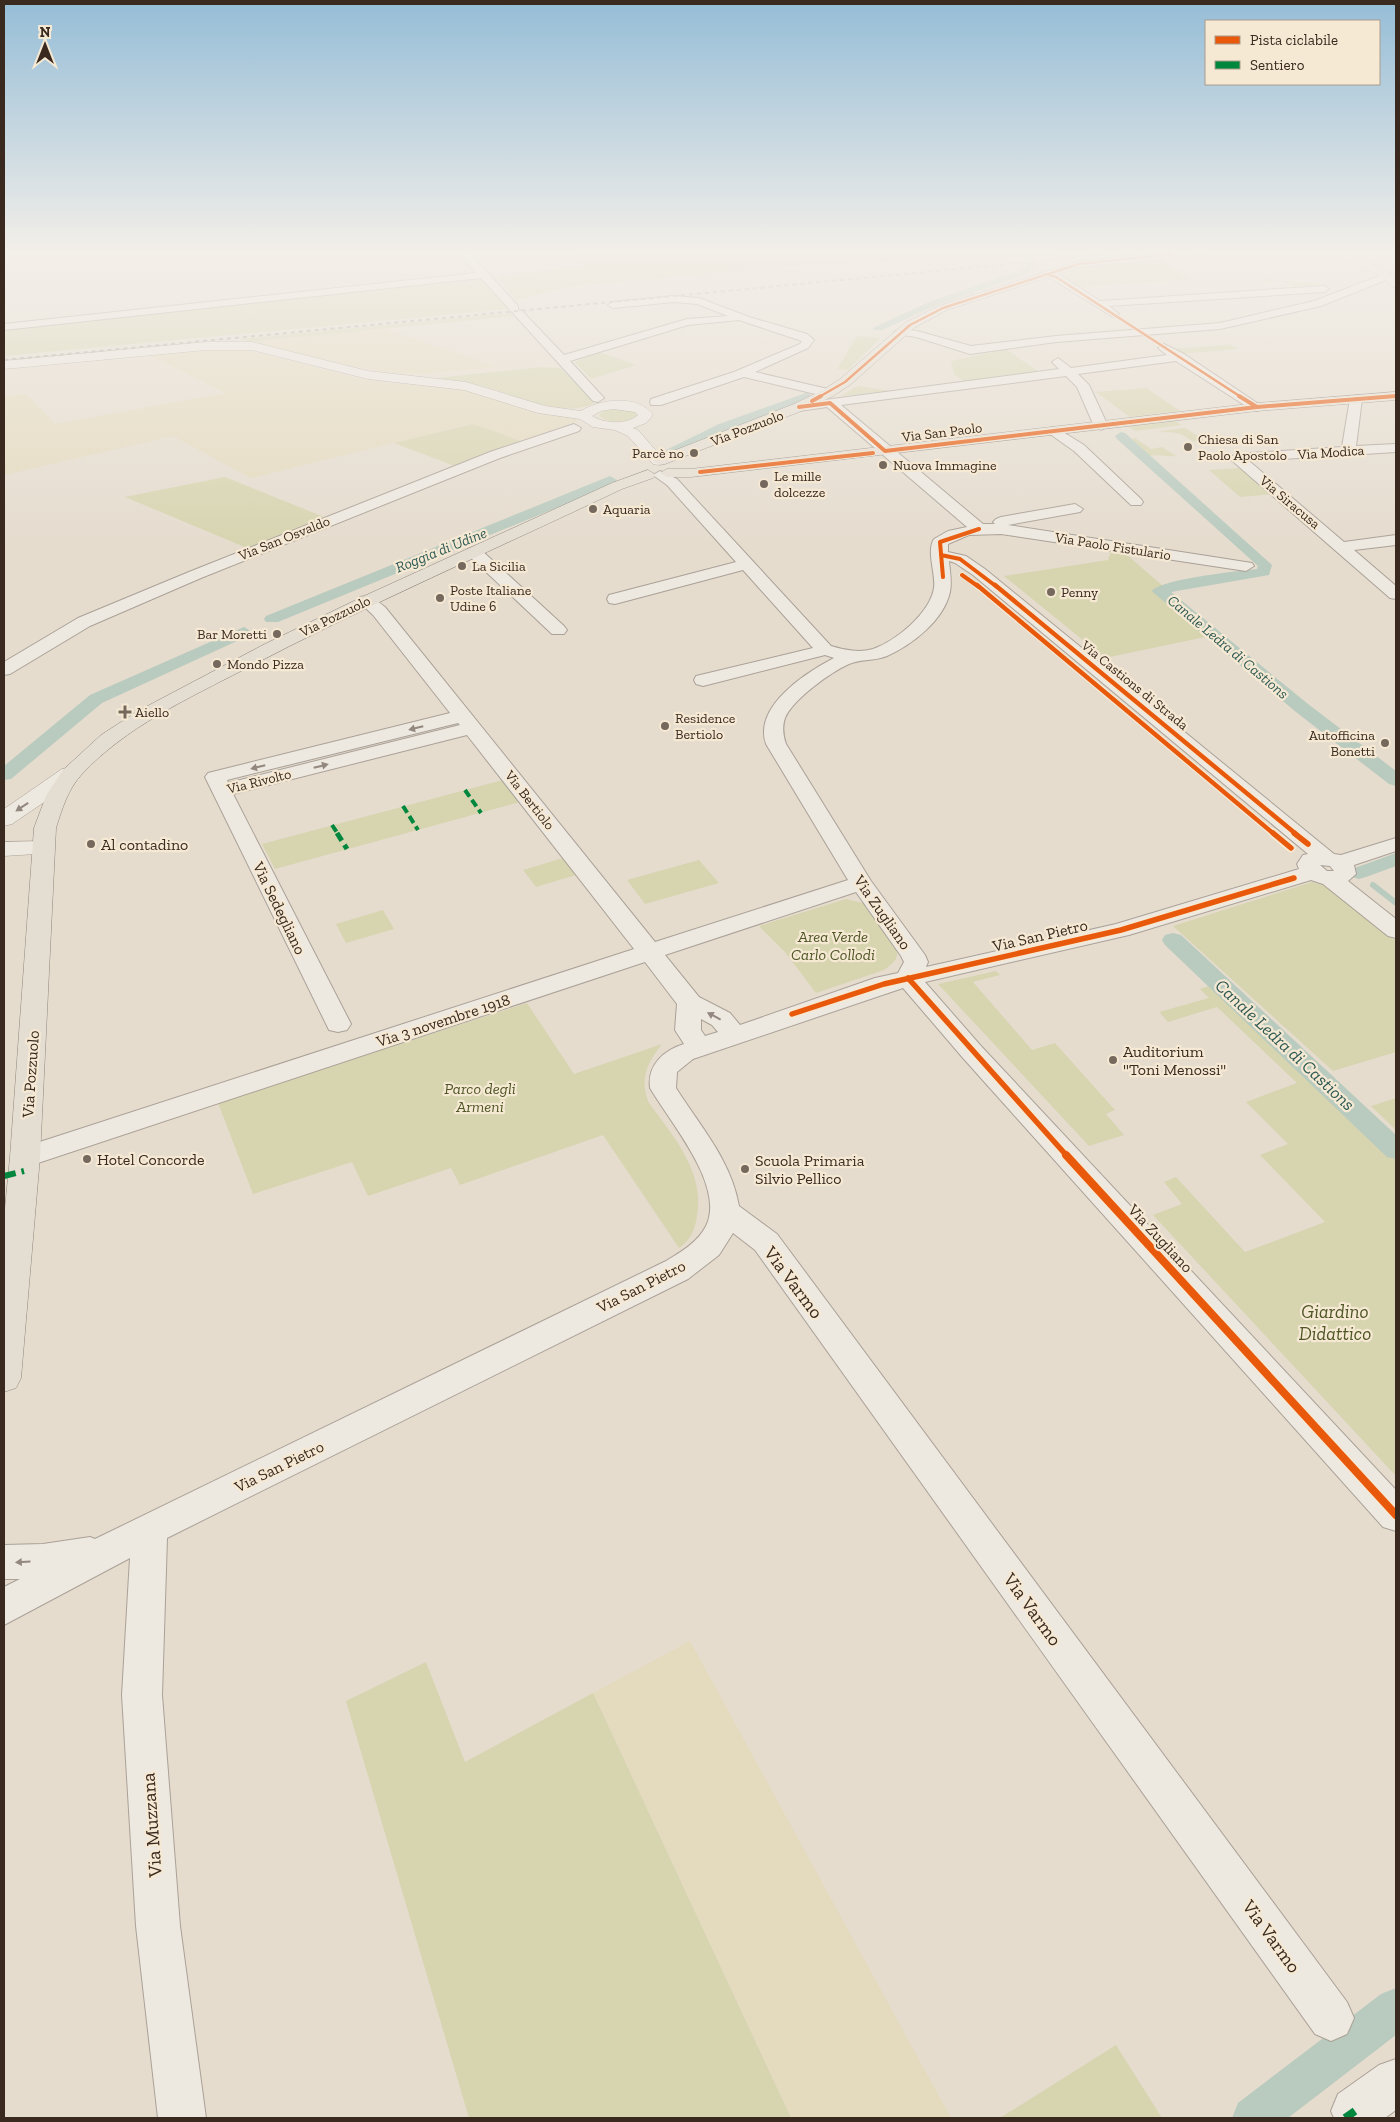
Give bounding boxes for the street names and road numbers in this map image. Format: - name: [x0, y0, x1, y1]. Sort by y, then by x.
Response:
- street label: Via Pozzuolo: [707, 407, 786, 450]
- street label: Via San Paolo: [900, 419, 983, 446]
- street label: Via Modica: [1296, 442, 1365, 463]
- street label: Via Siracusa: [1255, 471, 1324, 533]
- street label: Via San Osvaldo: [235, 512, 332, 565]
- street label: Via Paolo Fistulario: [1053, 529, 1172, 564]
- street label: Via Pozzuolo: [296, 592, 373, 641]
- street label: Via Castions di Strada: [1077, 636, 1192, 734]
- street label: Via Rivolto: [224, 765, 293, 798]
- street label: Via Bertiolo: [501, 766, 558, 833]
- street label: Via Sedegliano: [248, 858, 310, 958]
- street label: Via Zugliano: [849, 871, 915, 953]
- street label: Via San Pietro: [990, 915, 1090, 956]
- street label: Via 3 novembre 1918: [373, 990, 512, 1051]
- street label: Via Pozzuolo: [18, 1030, 43, 1119]
- street label: Via Zugliano: [1123, 1199, 1197, 1276]
- street label: Via Varmo: [758, 1241, 828, 1323]
- street label: Via San Pietro: [593, 1256, 689, 1317]
- street label: Via San Pietro: [231, 1437, 327, 1497]
- street label: Via Varmo: [998, 1568, 1067, 1650]
- street label: Via Muzzana: [136, 1772, 167, 1879]
- street label: Via Varmo: [1237, 1895, 1306, 1977]

